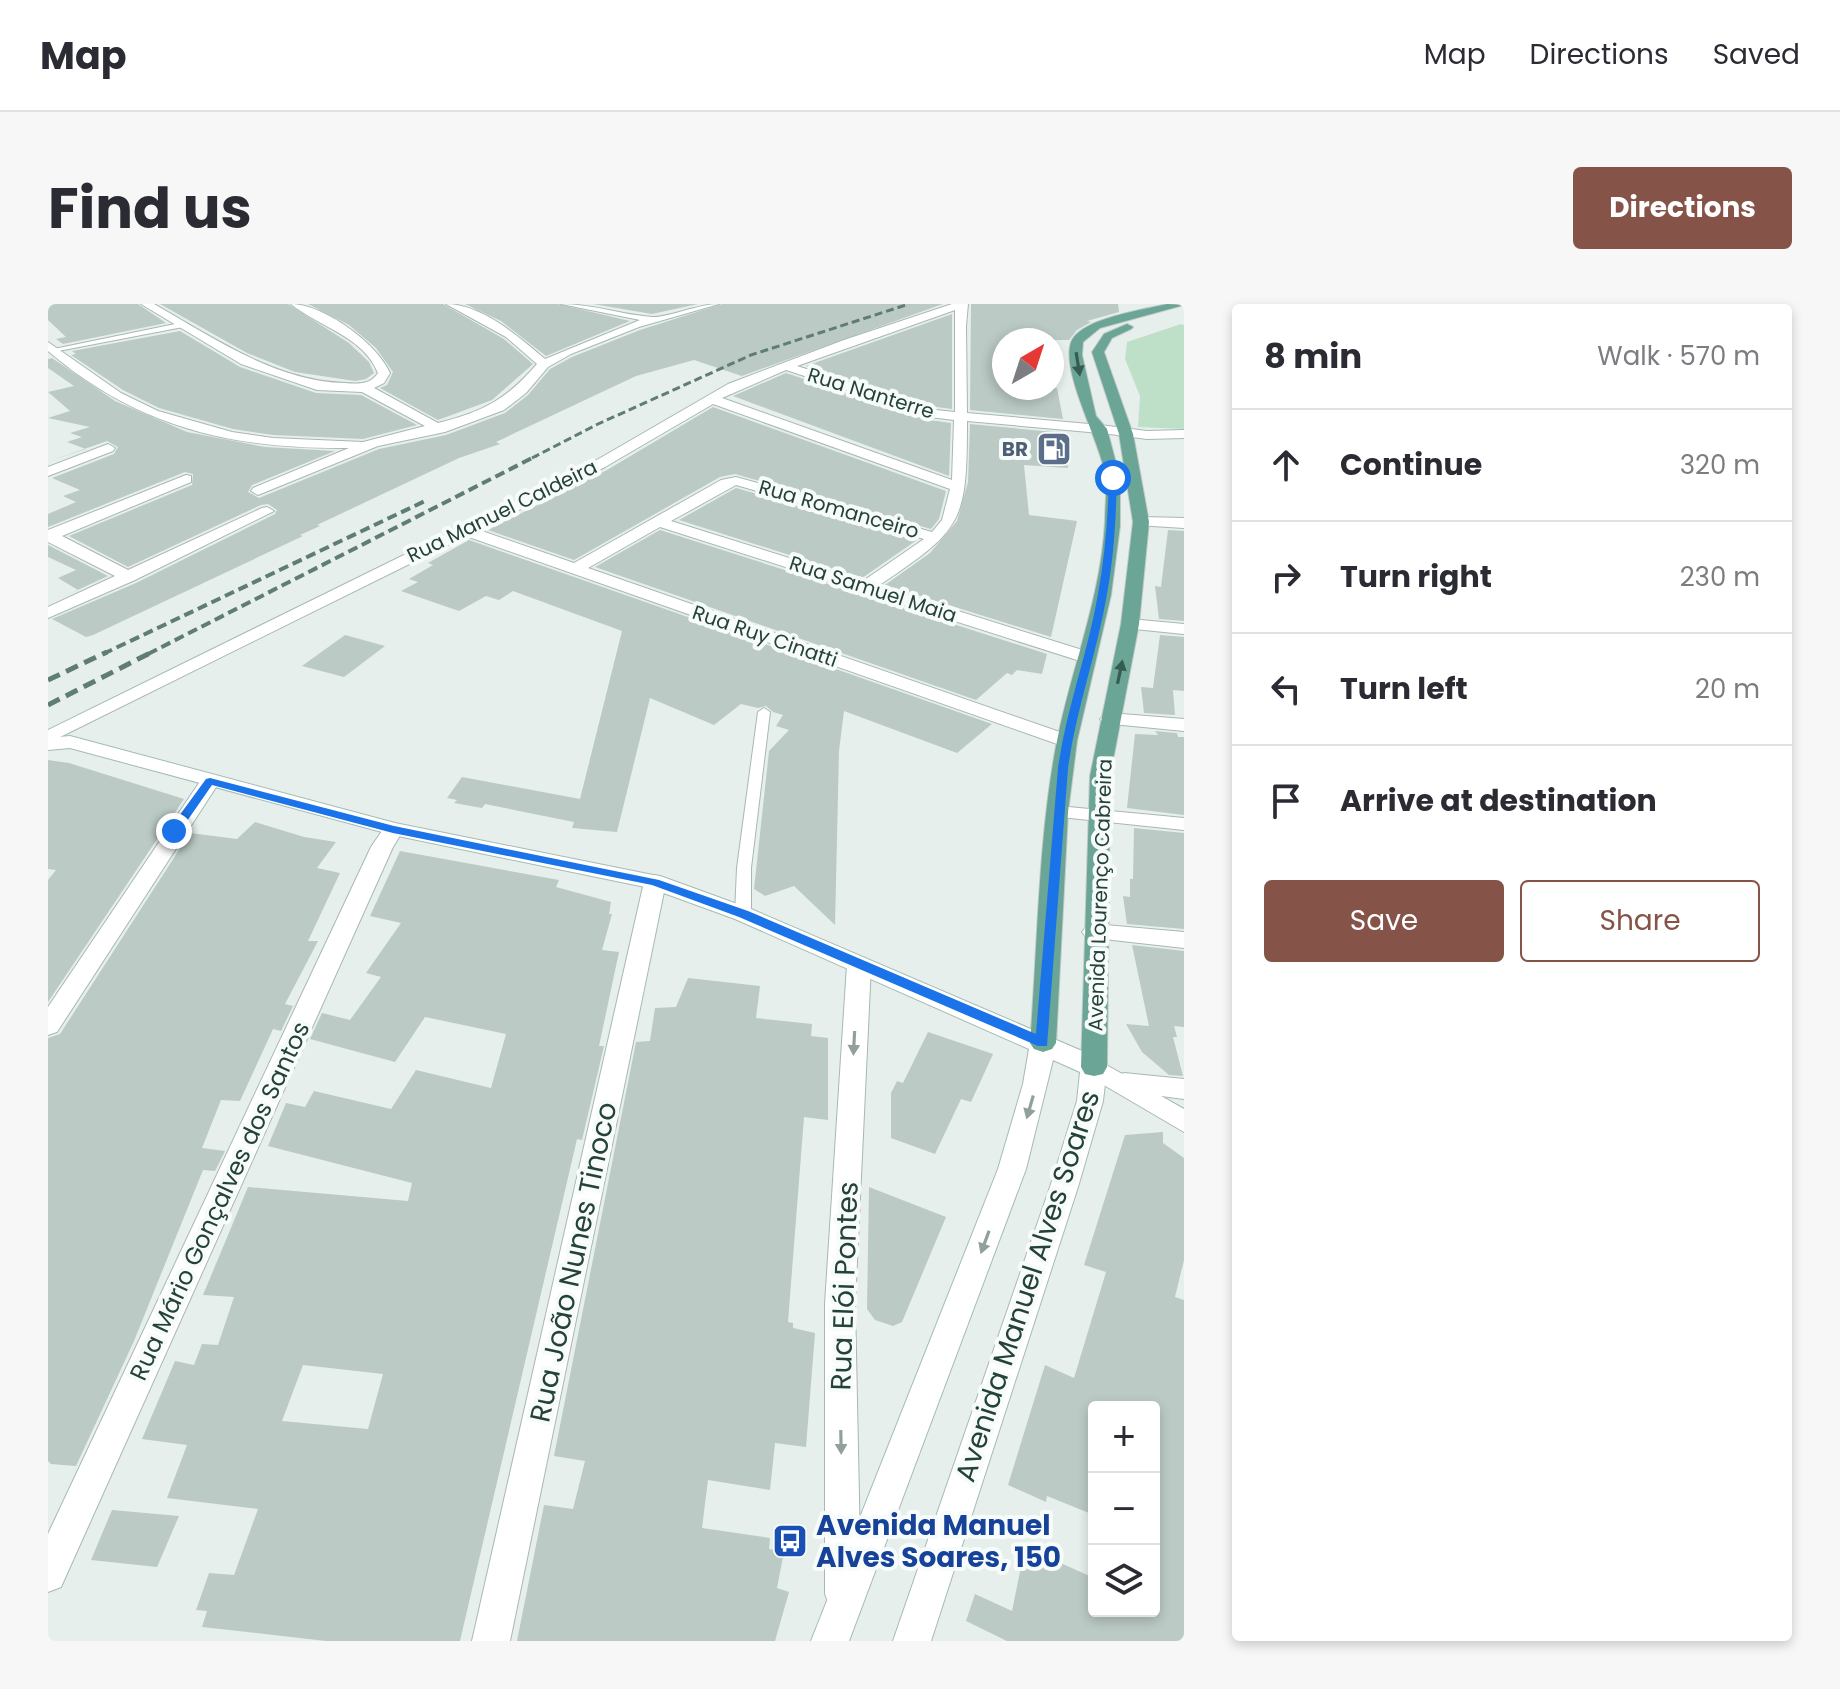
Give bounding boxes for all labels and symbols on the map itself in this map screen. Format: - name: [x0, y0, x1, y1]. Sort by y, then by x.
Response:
- north arrow: [992, 328, 1064, 400]
- one-way arrow: [1072, 352, 1085, 377]
- street label: Rua Nanterre: [804, 360, 938, 426]
- fuel station icon: BR: [1035, 430, 1073, 468]
- place label: BR: [1002, 435, 1028, 463]
- street label: Rua Manuel Caldeira: [402, 453, 602, 569]
- route start: [1095, 460, 1131, 496]
- street label: Rua Romanceiro: [756, 473, 922, 545]
- street label: Rua Samuel Maia: [786, 549, 960, 629]
- street label: Rua Ruy Cinatti: [689, 598, 841, 674]
- one-way arrow: [1114, 659, 1127, 684]
- street label: Avenida Lourenço Cabreira: [1081, 758, 1119, 1032]
- route end: [156, 813, 192, 849]
- street label: Rua Mário Gonçalves dos Santos: [122, 1016, 317, 1386]
- one-way arrow: [848, 1031, 861, 1056]
- street label: Avenida Manuel Alves Soares: [946, 1085, 1109, 1487]
- one-way arrow: [1023, 1095, 1036, 1119]
- street label: Rua João Nunes Tinoco: [521, 1099, 626, 1426]
- street label: Rua Elói Pontes: [821, 1181, 868, 1391]
- one-way arrow: [978, 1230, 990, 1254]
- one-way arrow: [835, 1430, 848, 1455]
- place label: Avenida Manuel Alves Soares, 150: [816, 1506, 1061, 1577]
- bus stop icon: Avenida Manuel Alves Soares, 150: [771, 1522, 809, 1560]

